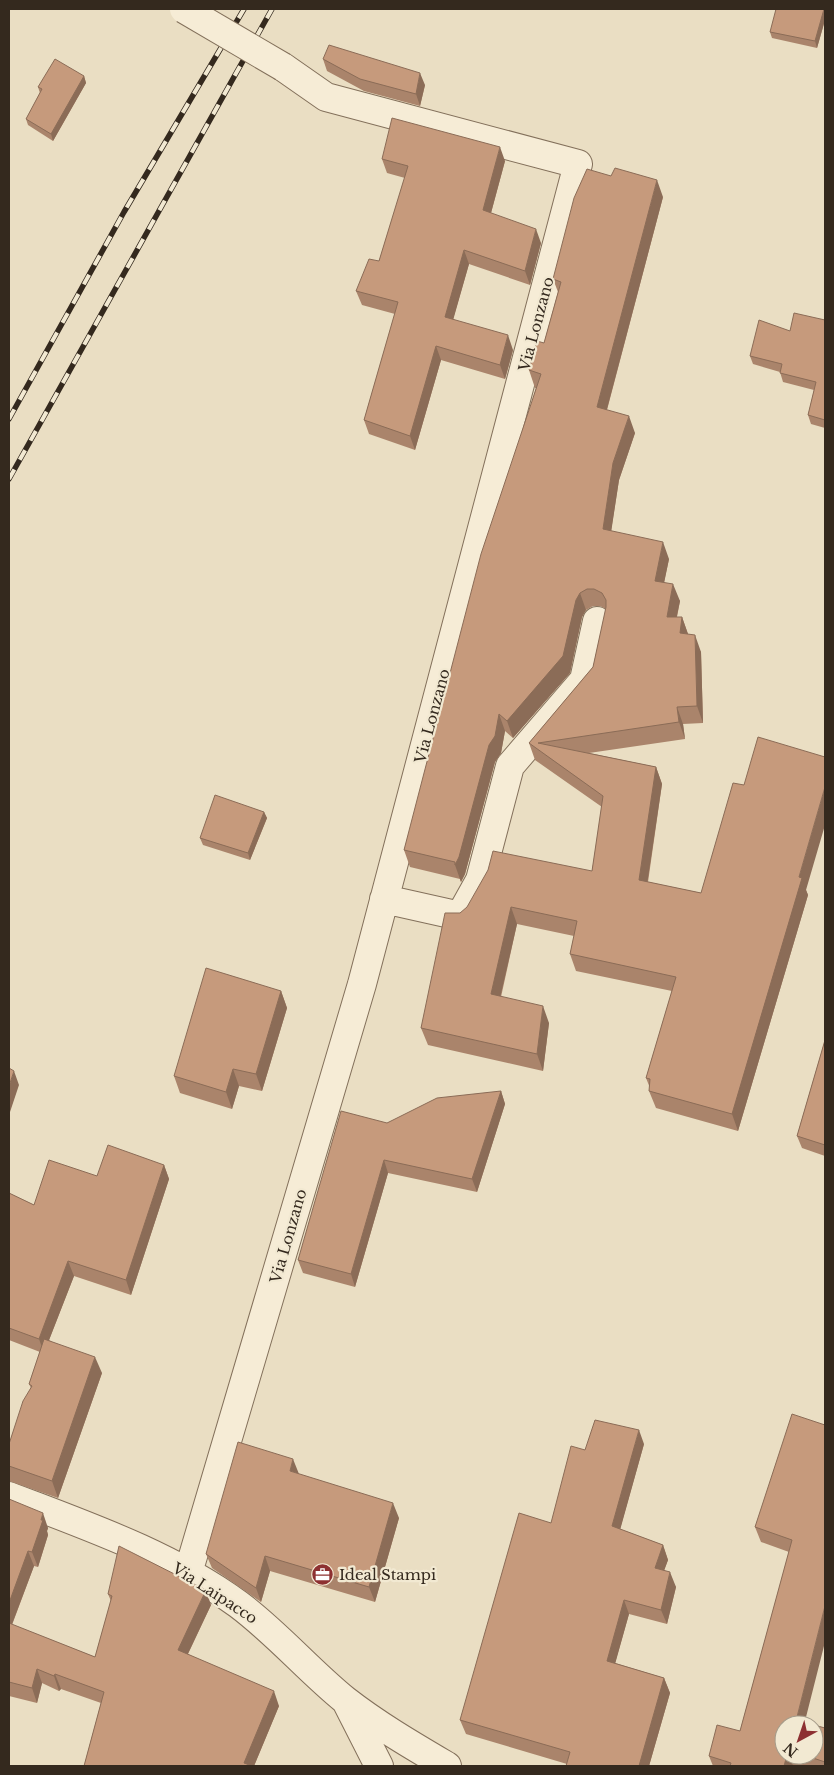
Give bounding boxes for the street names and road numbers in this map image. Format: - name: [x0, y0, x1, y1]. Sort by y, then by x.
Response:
- street label: Via Lonzano: [514, 274, 558, 374]
- street label: Via Lonzano: [410, 666, 454, 766]
- street label: Via Lonzano: [265, 1187, 311, 1286]
- street label: Via Laipacco: [168, 1558, 261, 1628]

